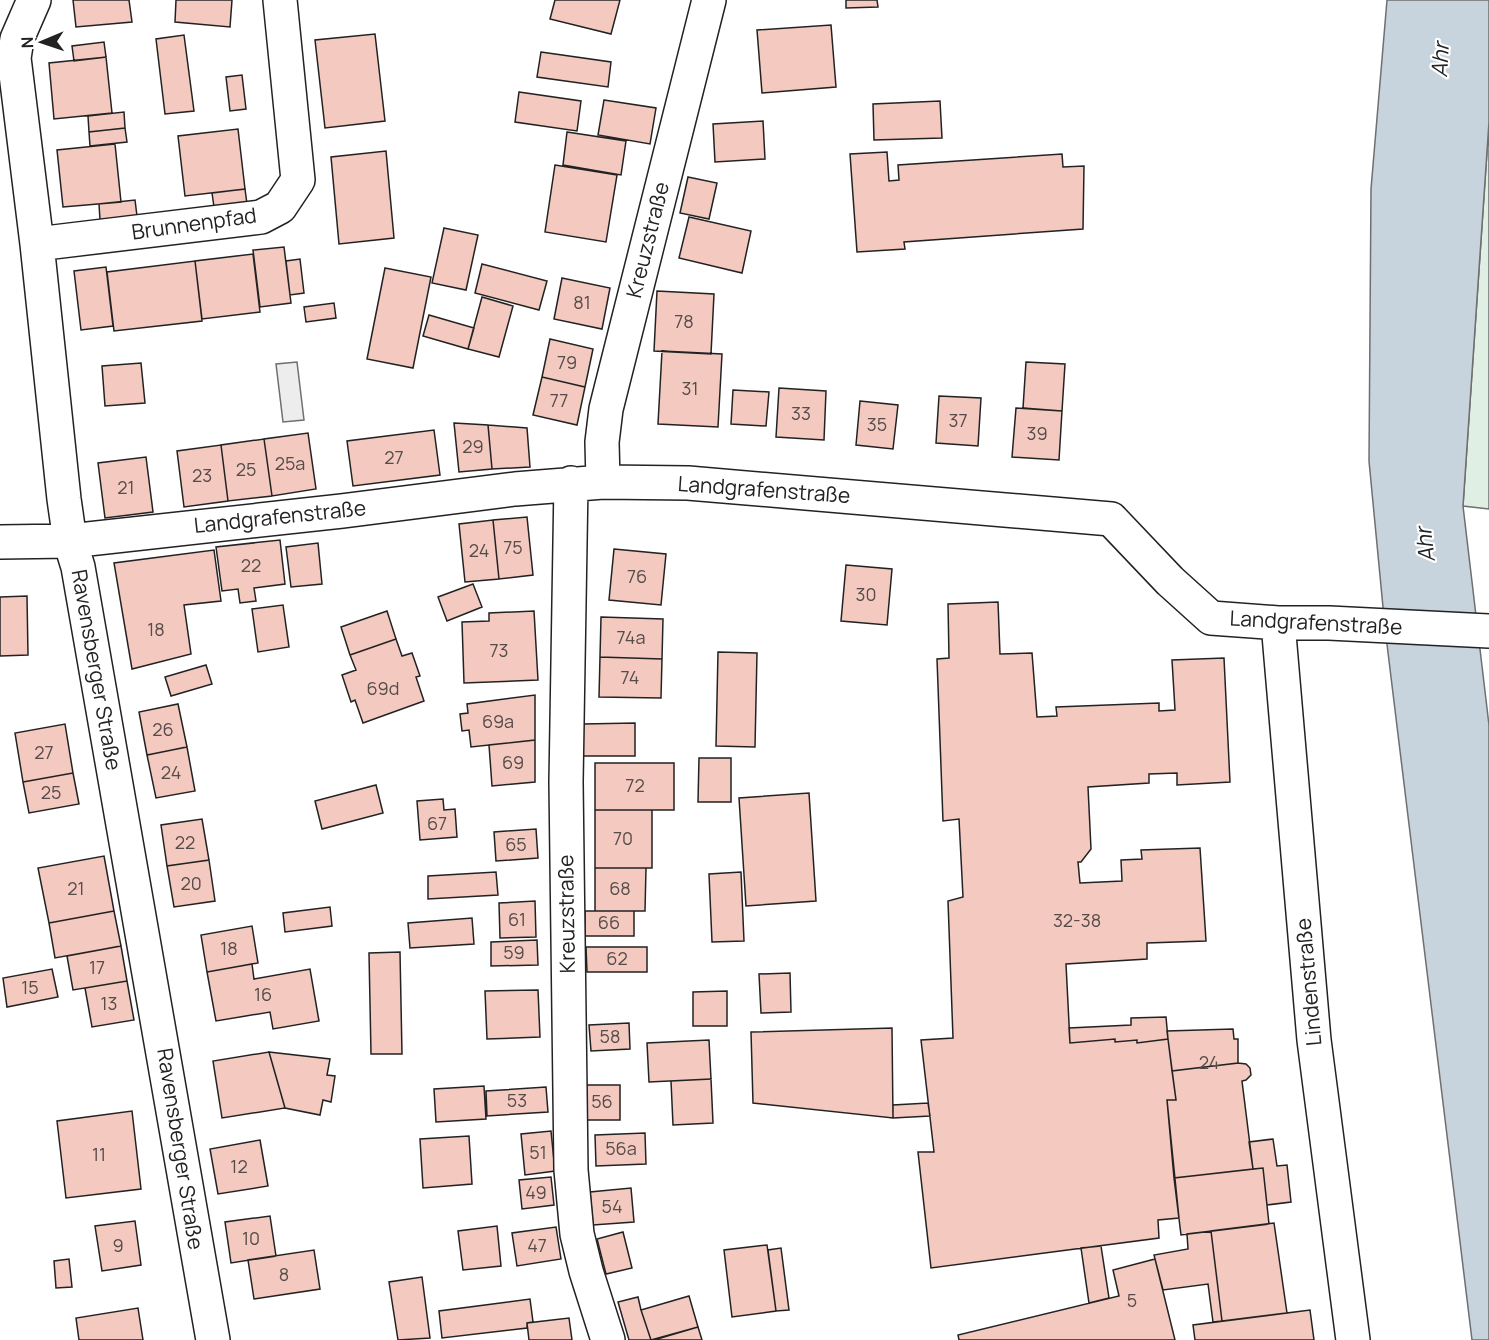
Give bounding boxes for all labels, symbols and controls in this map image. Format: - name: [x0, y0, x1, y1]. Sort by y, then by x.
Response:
- north arrow: [12, 12, 72, 72]
- text: N: [16, 36, 38, 49]
- water label: Ahr: [1424, 39, 1456, 78]
- street label: Kreuzstraße: [619, 179, 675, 301]
- street label: Brunnenpfad: [130, 200, 258, 246]
- house number: 81: [573, 290, 591, 314]
- house number: 78: [674, 309, 694, 333]
- house number: 79: [557, 350, 577, 374]
- house number: 31: [682, 376, 698, 400]
- house number: 77: [550, 388, 568, 412]
- house number: 33: [791, 401, 811, 425]
- house number: 37: [949, 408, 968, 432]
- house number: 35: [867, 412, 887, 436]
- house number: 39: [1026, 421, 1048, 445]
- house number: 29: [462, 434, 484, 458]
- house number: 27: [384, 445, 404, 469]
- house number: 25a: [275, 451, 305, 475]
- house number: 25: [236, 457, 256, 481]
- house number: 23: [192, 463, 212, 487]
- street label: Landgrafenstraße: [677, 469, 851, 509]
- house number: 21: [117, 475, 135, 499]
- street label: Landgrafenstraße: [192, 493, 367, 539]
- water label: Ahr: [1408, 523, 1442, 564]
- house number: 75: [503, 535, 523, 559]
- house number: 24: [469, 538, 489, 562]
- house number: 22: [241, 553, 261, 577]
- house number: 76: [627, 564, 647, 588]
- street label: Ravensberger Straße: [66, 567, 128, 772]
- house number: 30: [856, 582, 876, 606]
- street label: Landgrafenstraße: [1229, 603, 1403, 641]
- house number: 18: [147, 617, 165, 641]
- house number: 74a: [617, 625, 645, 649]
- house number: 73: [490, 638, 509, 662]
- house number: 74: [621, 665, 639, 689]
- house number: 69d: [367, 676, 399, 700]
- house number: 69a: [482, 709, 514, 733]
- house number: 26: [152, 717, 174, 741]
- house number: 27: [34, 740, 54, 764]
- house number: 69: [502, 750, 524, 774]
- house number: 24: [161, 760, 181, 784]
- house number: 72: [625, 773, 645, 797]
- house number: 25: [41, 780, 61, 804]
- house number: 67: [427, 811, 447, 835]
- house number: 70: [613, 826, 633, 850]
- house number: 22: [175, 830, 195, 854]
- house number: 65: [505, 832, 527, 856]
- street label: Kreuzstraße: [551, 854, 581, 974]
- house number: 20: [180, 871, 202, 895]
- house number: 21: [67, 876, 85, 900]
- house number: 68: [609, 876, 631, 900]
- house number: 61: [508, 907, 526, 931]
- house number: 32-38: [1053, 908, 1101, 932]
- house number: 66: [598, 910, 620, 934]
- street label: Lindenstraße: [1288, 917, 1328, 1047]
- house number: 18: [220, 936, 238, 960]
- house number: 59: [503, 940, 525, 964]
- house number: 62: [606, 946, 628, 970]
- house number: 17: [89, 955, 105, 979]
- house number: 15: [21, 975, 39, 999]
- house number: 16: [254, 982, 272, 1006]
- house number: 13: [101, 991, 117, 1015]
- house number: 58: [600, 1024, 620, 1048]
- street label: Ravensberger Straße: [151, 1046, 211, 1252]
- house number: 24: [1199, 1050, 1219, 1074]
- house number: 53: [507, 1088, 527, 1112]
- house number: 56: [591, 1089, 613, 1113]
- house number: 56a: [605, 1136, 637, 1160]
- house number: 51: [529, 1140, 547, 1164]
- house number: 11: [92, 1142, 106, 1166]
- house number: 12: [230, 1154, 248, 1178]
- house number: 49: [525, 1180, 547, 1204]
- house number: 54: [601, 1194, 623, 1218]
- house number: 10: [242, 1226, 260, 1250]
- house number: 9: [112, 1233, 124, 1257]
- house number: 47: [527, 1233, 547, 1257]
- house number: 8: [279, 1262, 289, 1286]
- house number: 5: [1127, 1288, 1137, 1312]

